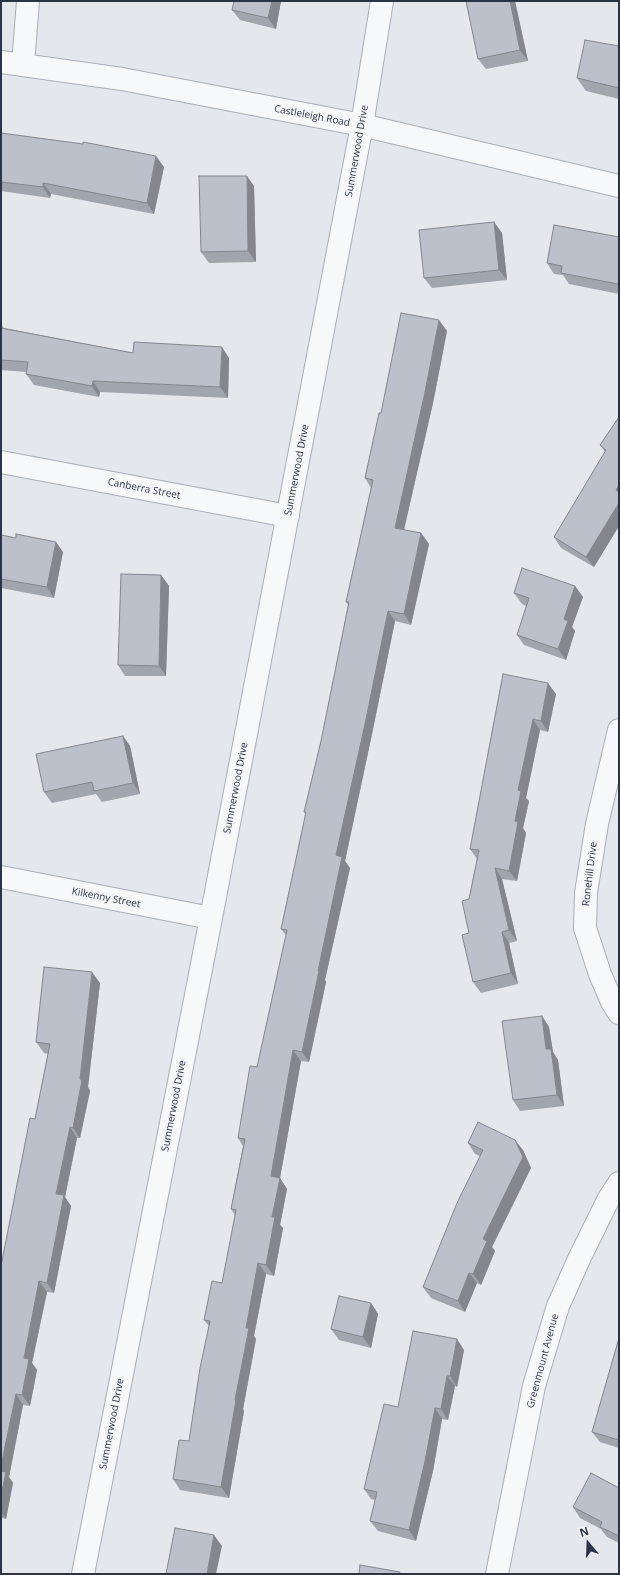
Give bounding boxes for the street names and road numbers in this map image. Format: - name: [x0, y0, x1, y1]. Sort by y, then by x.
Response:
- street label: Castleleigh Road: [273, 103, 351, 129]
- street label: Summerwood Drive: [343, 104, 371, 198]
- street label: Summerwood Drive: [282, 423, 312, 517]
- street label: Canberra Street: [107, 476, 181, 502]
- street label: Summerwood Drive: [221, 741, 251, 835]
- street label: Ronehill Drive: [580, 841, 600, 907]
- street label: Kilkenny Street: [71, 885, 141, 911]
- street label: Summerwood Drive: [159, 1059, 189, 1153]
- street label: Greenmount Avenue: [525, 1312, 561, 1410]
- street label: Summerwood Drive: [97, 1377, 127, 1471]

